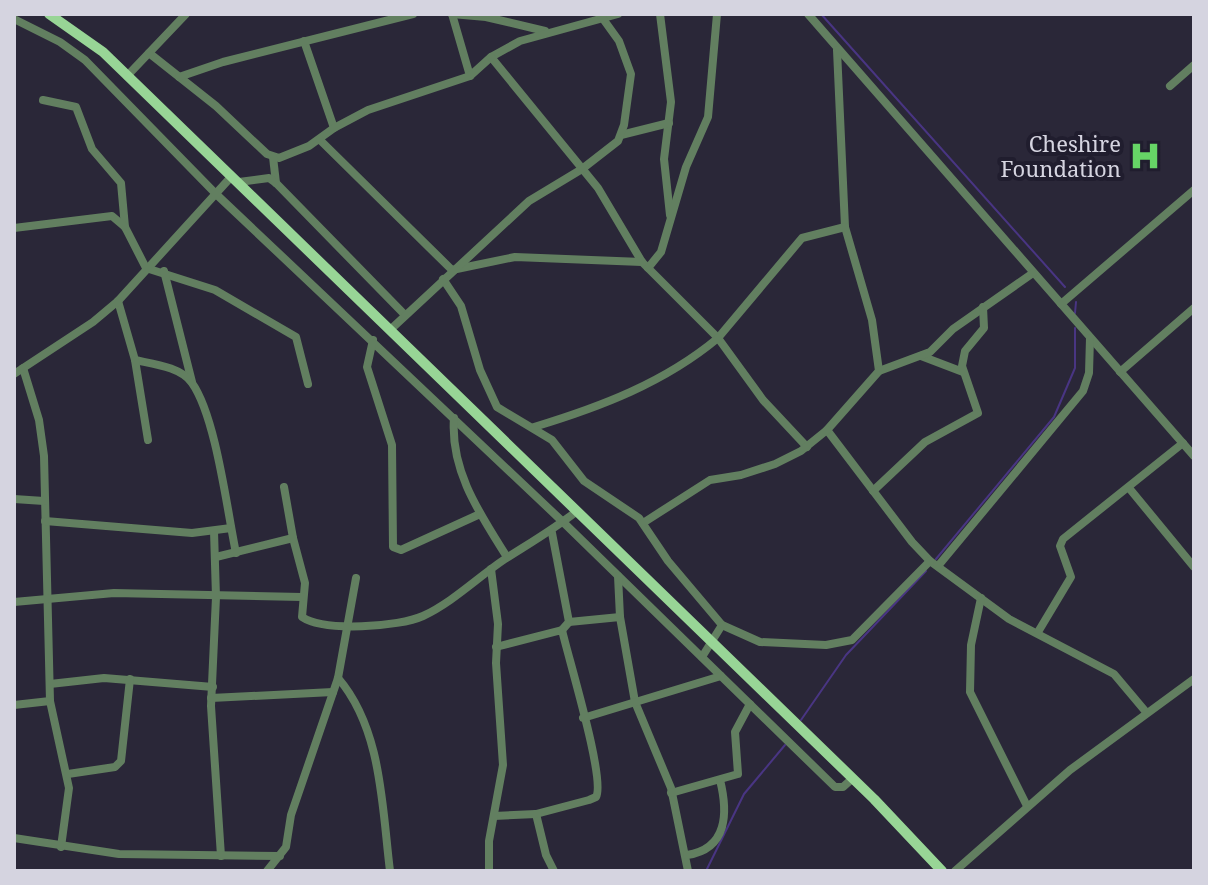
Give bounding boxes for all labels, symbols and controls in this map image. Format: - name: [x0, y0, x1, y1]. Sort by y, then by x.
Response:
- place label: Cheshire Foundation: [1000, 128, 1121, 183]
- hospital icon: Cheshire Foundation: [1128, 139, 1162, 173]

